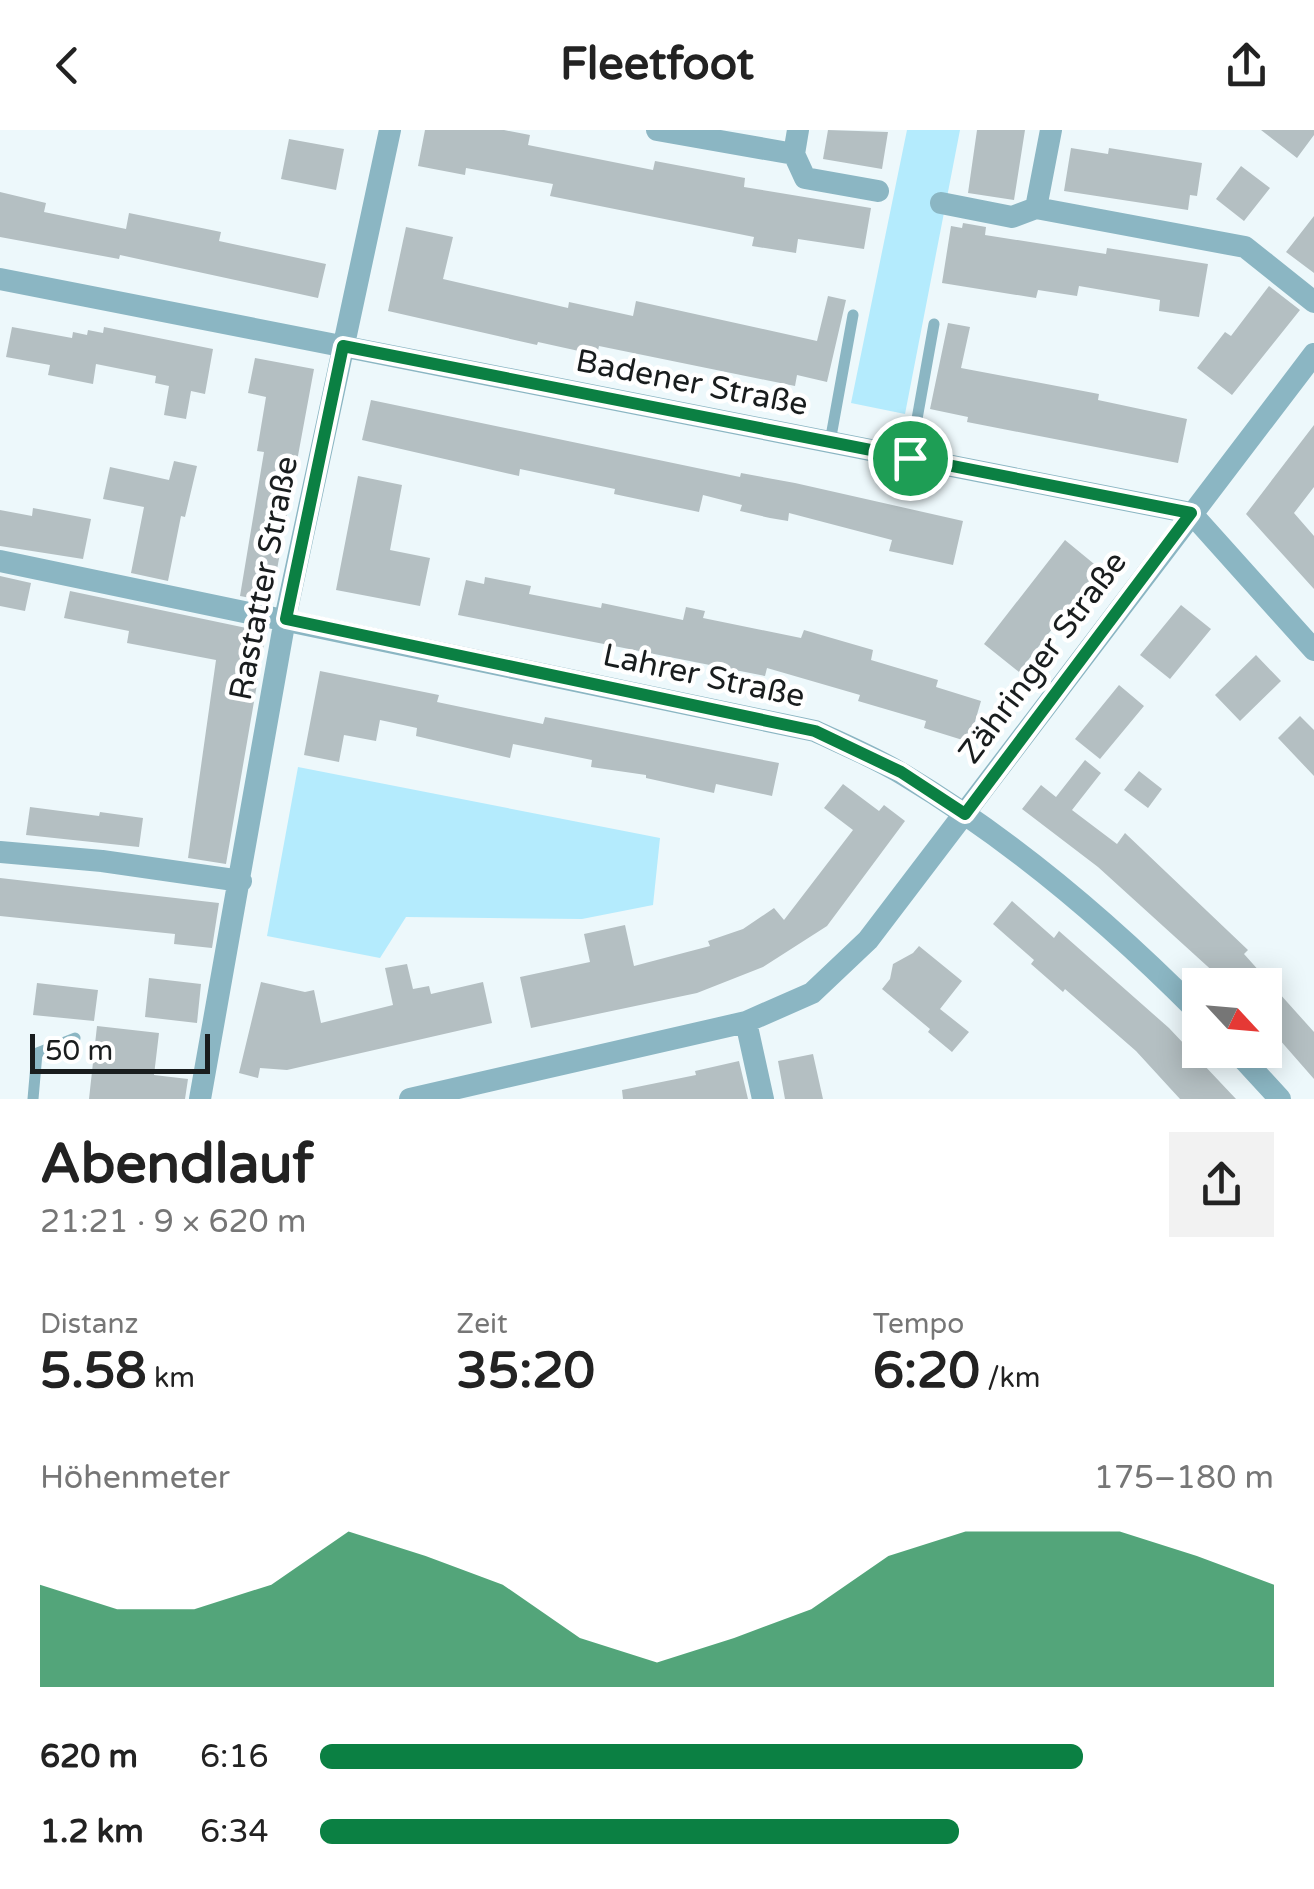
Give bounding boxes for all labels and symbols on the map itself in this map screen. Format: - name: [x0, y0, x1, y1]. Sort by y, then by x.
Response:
- street label: Badener Straße: [573, 342, 811, 424]
- pin: [868, 416, 953, 501]
- street label: Rastatter Straße: [222, 453, 306, 703]
- street label: Zähringer Straße: [951, 544, 1135, 771]
- street label: Lahrer Straße: [599, 636, 808, 716]
- north arrow: [1182, 968, 1282, 1068]
- scale bar: [30, 1029, 210, 1074]

